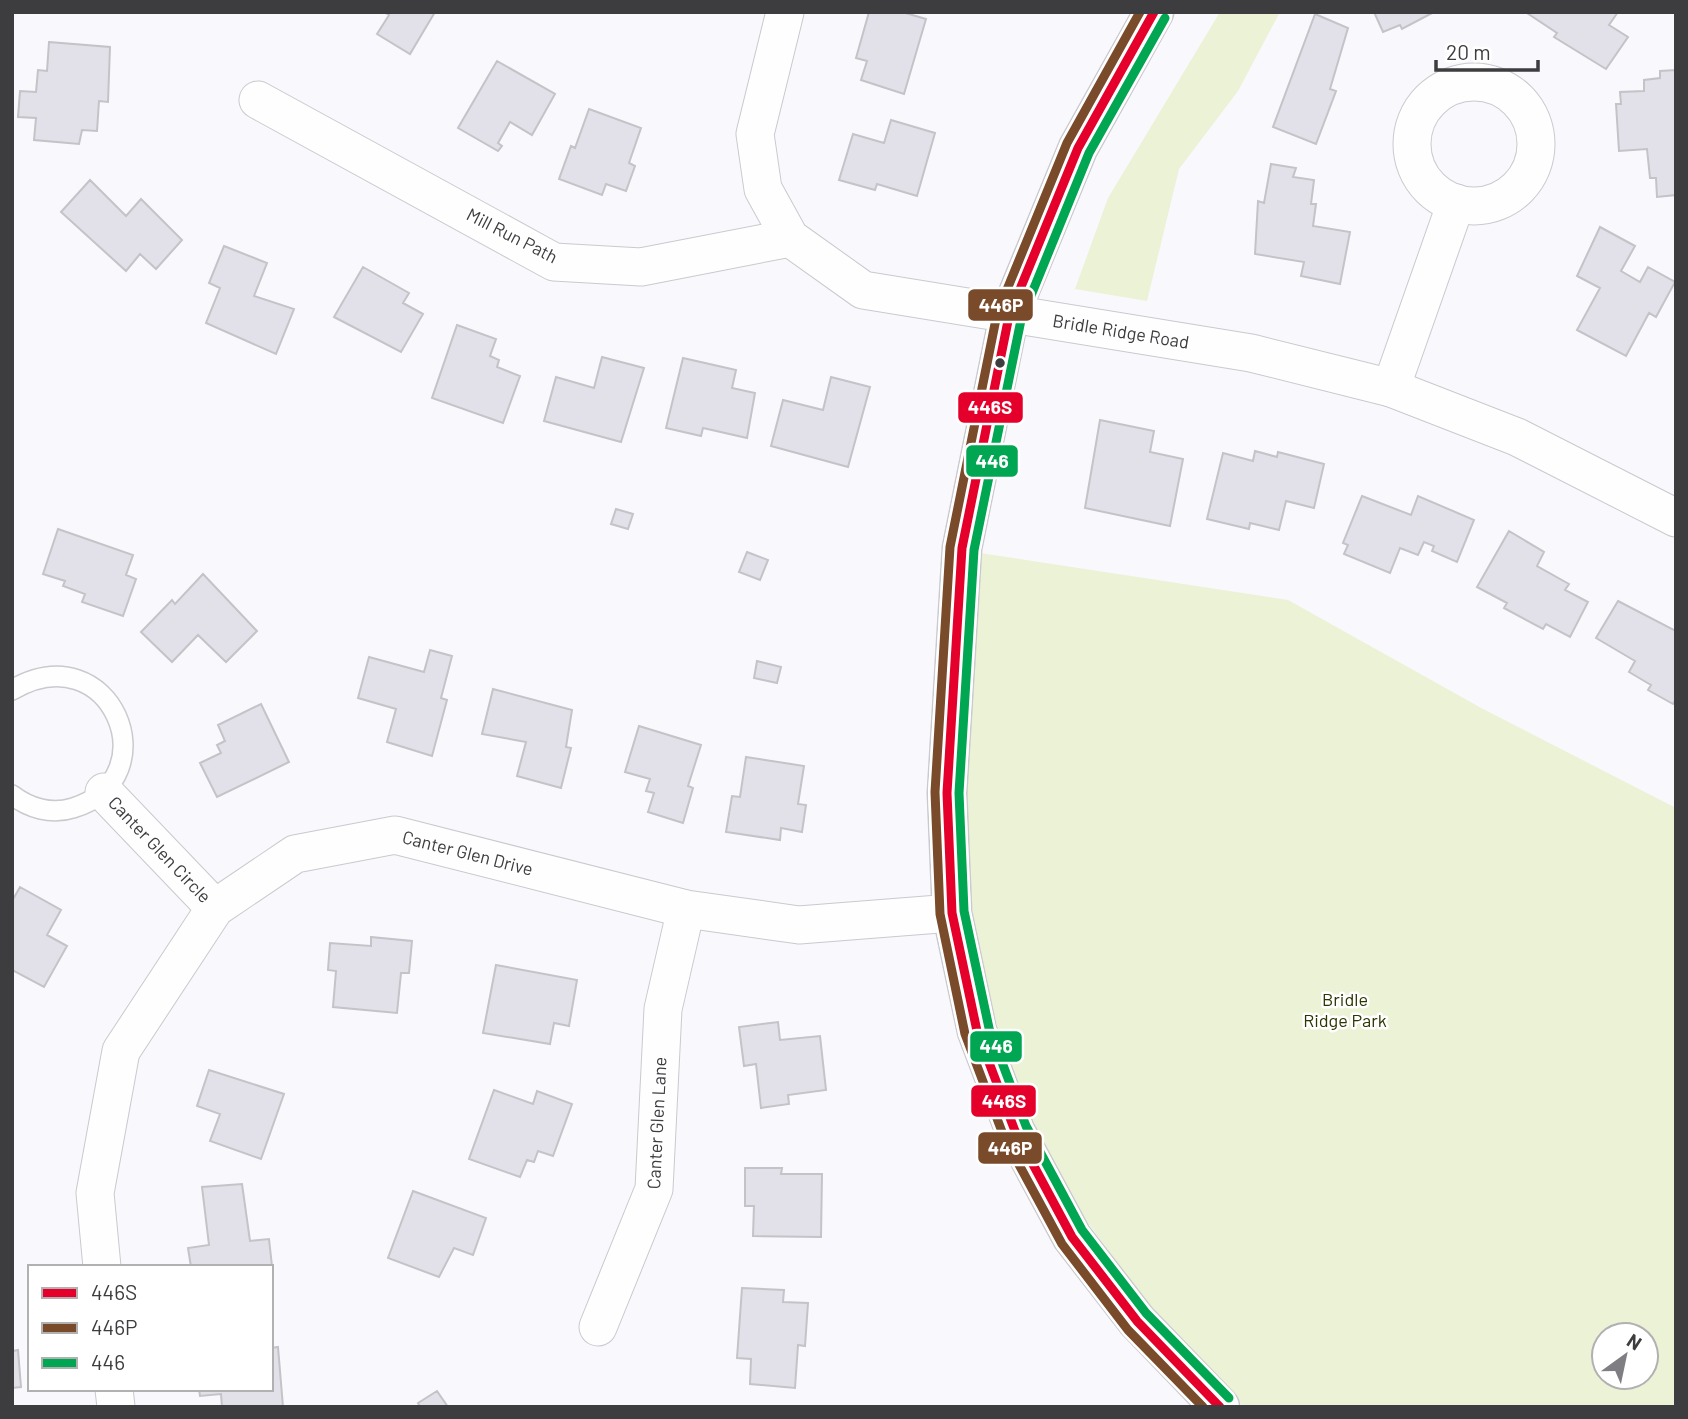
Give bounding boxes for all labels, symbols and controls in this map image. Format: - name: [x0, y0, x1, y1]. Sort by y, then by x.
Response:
- scale bar: [1436, 28, 1538, 72]
- text: 20 m: [1446, 39, 1491, 64]
- street label: Mill Run Path: [463, 203, 562, 267]
- line badge: 446P: [967, 288, 1034, 322]
- text: 446P: [979, 293, 1023, 316]
- street label: Bridle Ridge Road: [1051, 309, 1191, 353]
- unlabelled marker: [993, 356, 1007, 370]
- line badge: 446S: [957, 391, 1024, 424]
- text: 446S: [968, 395, 1012, 418]
- line badge: 446: [965, 444, 1019, 478]
- text: 446: [975, 449, 1009, 472]
- street label: Canter Glen Circle: [104, 791, 216, 907]
- street label: Canter Glen Drive: [400, 825, 535, 880]
- park label: Bridle Ridge Park: [1303, 988, 1387, 1031]
- line badge: 446: [969, 1030, 1023, 1063]
- text: 446: [979, 1034, 1013, 1057]
- street label: Canter Glen Lane: [642, 1056, 671, 1190]
- line badge: 446S: [970, 1084, 1037, 1118]
- text: 446S: [982, 1089, 1026, 1112]
- line badge: 446P: [977, 1131, 1043, 1165]
- text: 446P: [988, 1136, 1032, 1159]
- legend: [28, 1265, 273, 1391]
- text: 446S: [91, 1279, 137, 1304]
- text: 446P: [91, 1314, 137, 1339]
- north arrow: [1590, 1321, 1660, 1391]
- text: N: [1623, 1328, 1646, 1354]
- text: 446: [91, 1349, 125, 1374]

